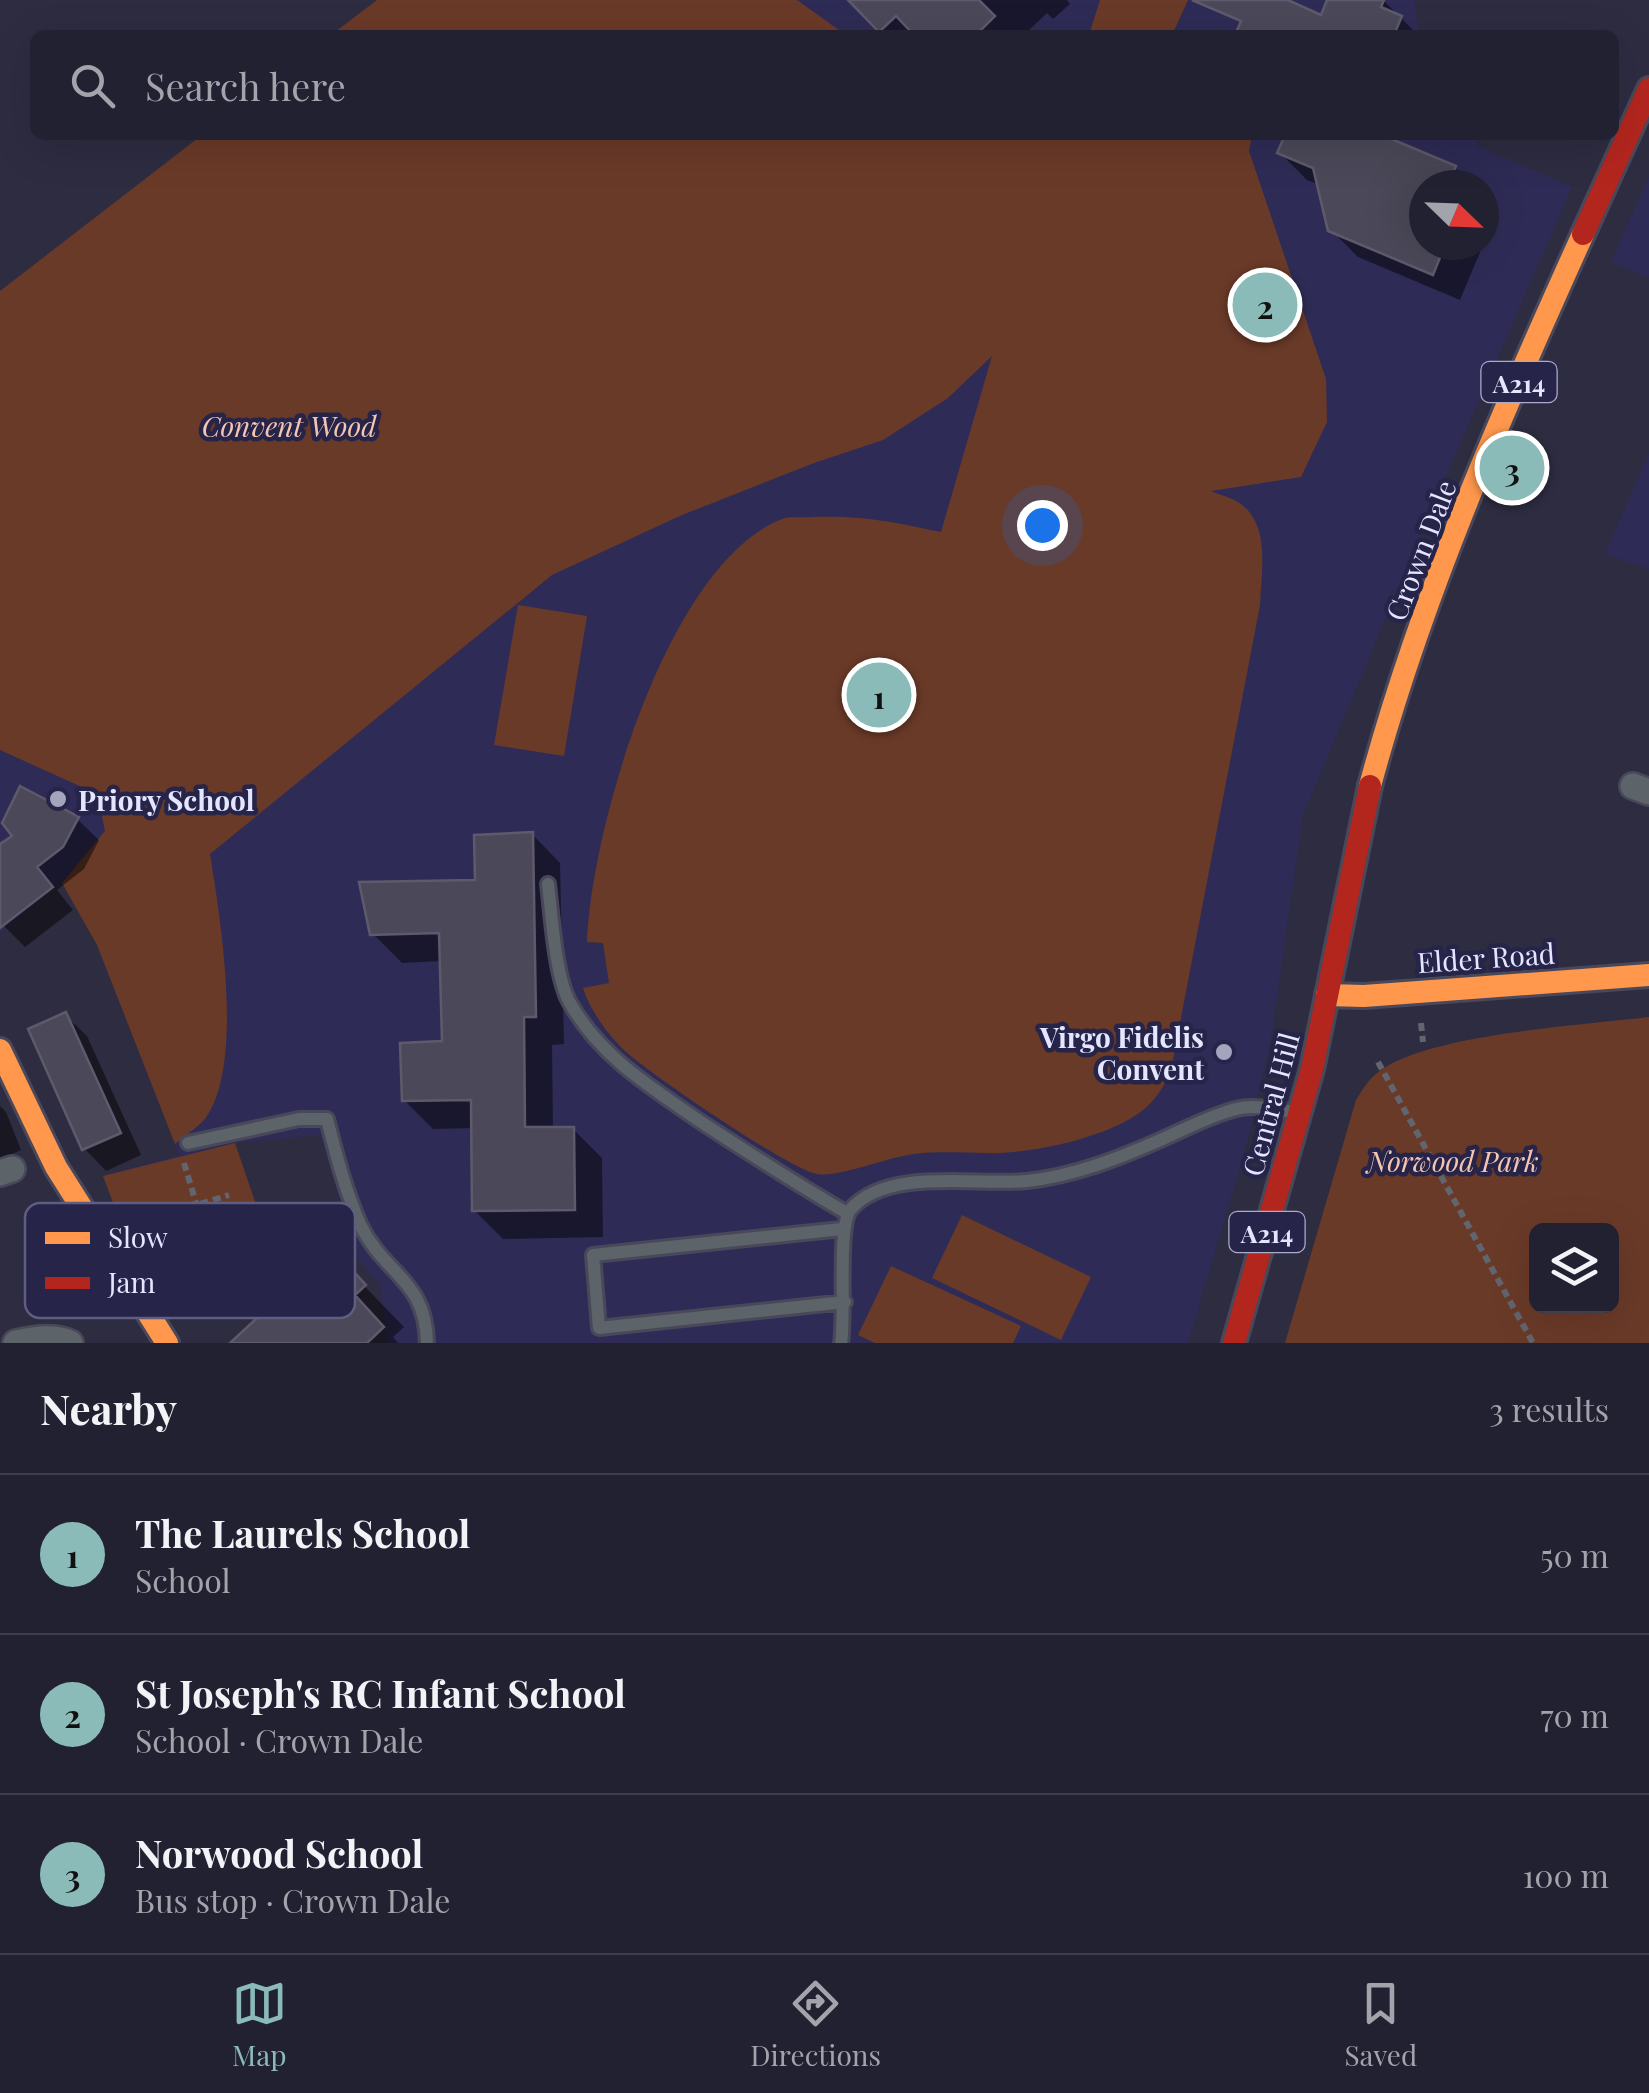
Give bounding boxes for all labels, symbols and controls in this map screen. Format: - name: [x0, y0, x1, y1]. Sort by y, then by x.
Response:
- search box: [30, 30, 1619, 140]
- icon: search: [65, 58, 120, 113]
- text: Search here: [145, 60, 346, 111]
- north arrow: [1409, 170, 1499, 260]
- pin: 2: [1232, 268, 1298, 342]
- road number: A214: [1482, 362, 1556, 402]
- park label: Convent Wood: [202, 407, 377, 444]
- pin: 3: [1480, 430, 1544, 506]
- street label: Crown Dale: [1376, 475, 1464, 625]
- your location: [1017, 500, 1068, 551]
- pin: 1: [846, 658, 912, 732]
- place label: Priory School: [78, 781, 255, 818]
- marker: Priory School: [47, 788, 69, 810]
- street label: Elder Road: [1416, 934, 1556, 980]
- place label: Virgo Fidelis Convent: [1039, 1018, 1204, 1087]
- street label: Central Hill: [1233, 1028, 1307, 1180]
- marker: Virgo Fidelis Convent: [1213, 1041, 1235, 1063]
- park label: Norwood Park: [1364, 1142, 1539, 1179]
- legend: [25, 1203, 355, 1318]
- road number: A214: [1230, 1212, 1304, 1252]
- text: Slow: [108, 1218, 168, 1255]
- map controls: [1529, 1223, 1619, 1313]
- button: layers: [1529, 1223, 1619, 1313]
- text: Jam: [107, 1263, 155, 1300]
- text: Nearby: [40, 1380, 177, 1436]
- text: 3 results: [1489, 1387, 1609, 1430]
- text: The Laurels School: [135, 1507, 470, 1558]
- text: 1: [66, 1533, 79, 1576]
- text: 50 m: [1540, 1533, 1609, 1576]
- text: School: [135, 1558, 231, 1601]
- text: St Joseph's RC Infant School: [135, 1667, 626, 1718]
- text: 2: [64, 1693, 81, 1736]
- text: 70 m: [1540, 1693, 1609, 1736]
- text: School · Crown Dale: [135, 1718, 424, 1761]
- text: Norwood School: [135, 1827, 423, 1878]
- text: 3: [65, 1853, 80, 1896]
- text: 100 m: [1522, 1853, 1609, 1896]
- text: Bus stop · Crown Dale: [135, 1878, 451, 1921]
- tab: Map: [232, 1976, 287, 2073]
- tab: Directions: [750, 1976, 881, 2073]
- tab: Saved: [1344, 1976, 1417, 2073]

